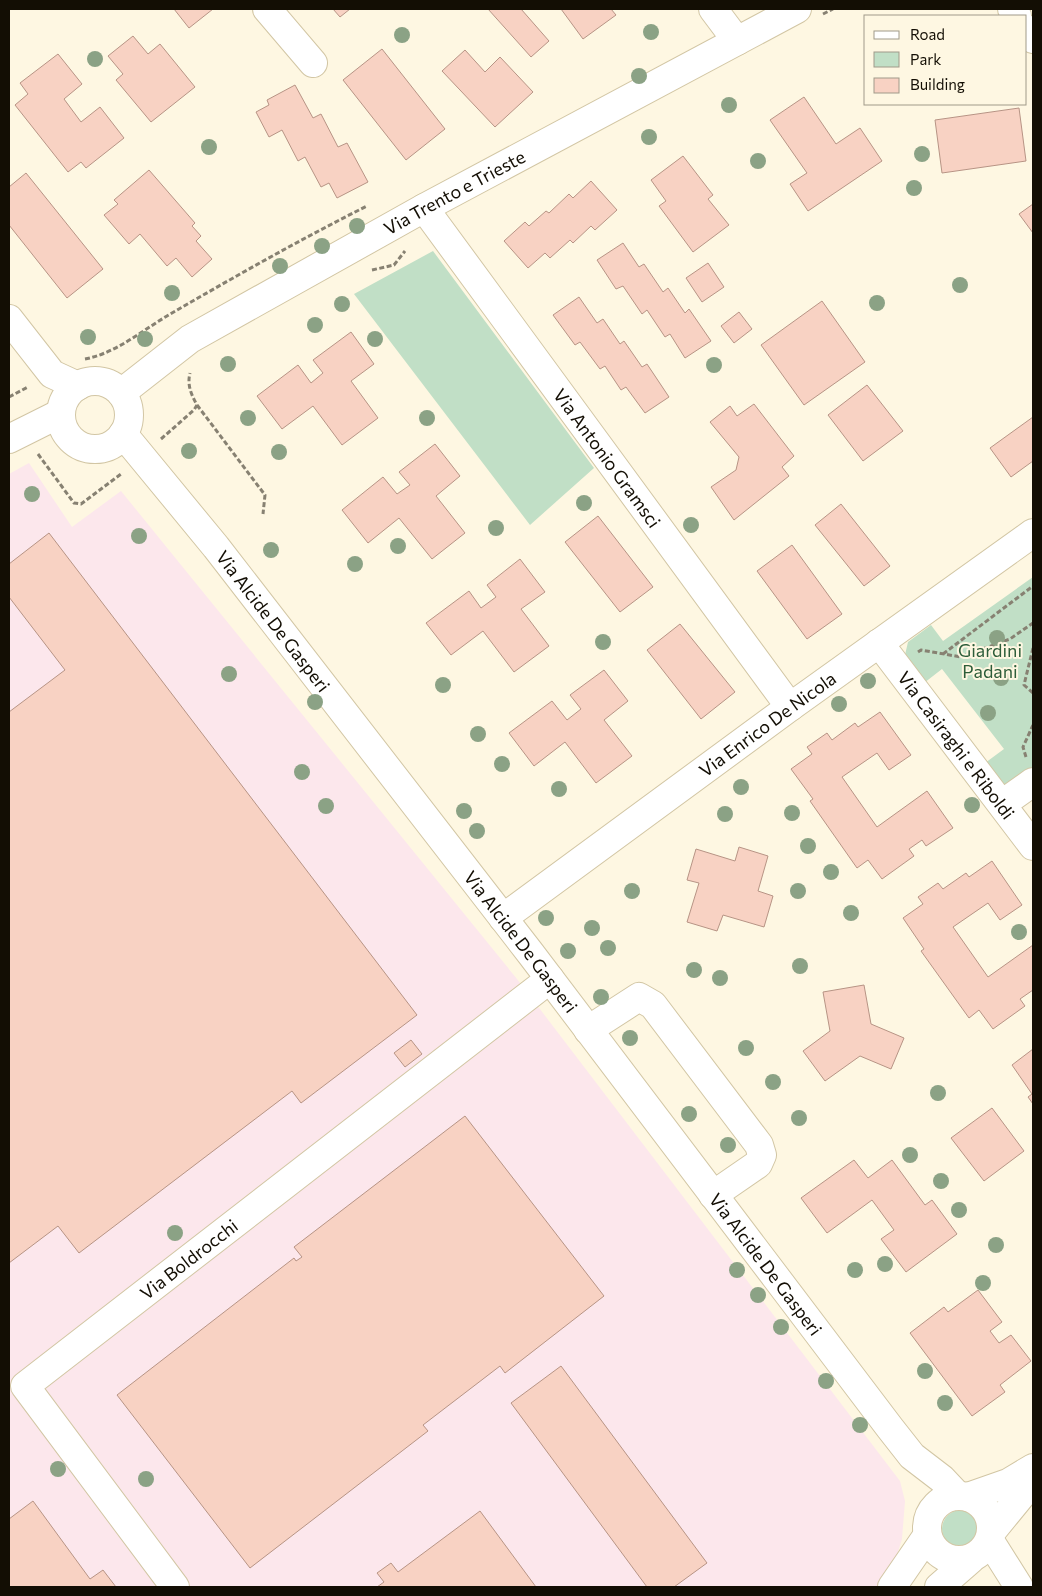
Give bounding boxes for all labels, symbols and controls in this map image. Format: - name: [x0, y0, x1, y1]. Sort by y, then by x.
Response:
- legend: [864, 15, 1027, 105]
- text: Road: [910, 25, 945, 43]
- text: Park: [910, 50, 941, 68]
- text: Building: [910, 75, 965, 93]
- street label: Via Trento e Trieste: [380, 145, 529, 239]
- street label: Via Antonio Gramsci: [549, 384, 666, 532]
- street label: Via Alcide De Gasperi: [212, 546, 335, 696]
- park label: Giardini Padani: [958, 639, 1022, 682]
- street label: Via Enrico De Nicola: [695, 667, 840, 781]
- street label: Via Casiraghi e Riboldi: [893, 667, 1019, 823]
- street label: Via Alcide De Gasperi: [460, 866, 582, 1017]
- street label: Via Alcide De Gasperi: [705, 1189, 827, 1340]
- street label: Via Boldrocchi: [136, 1214, 242, 1304]

